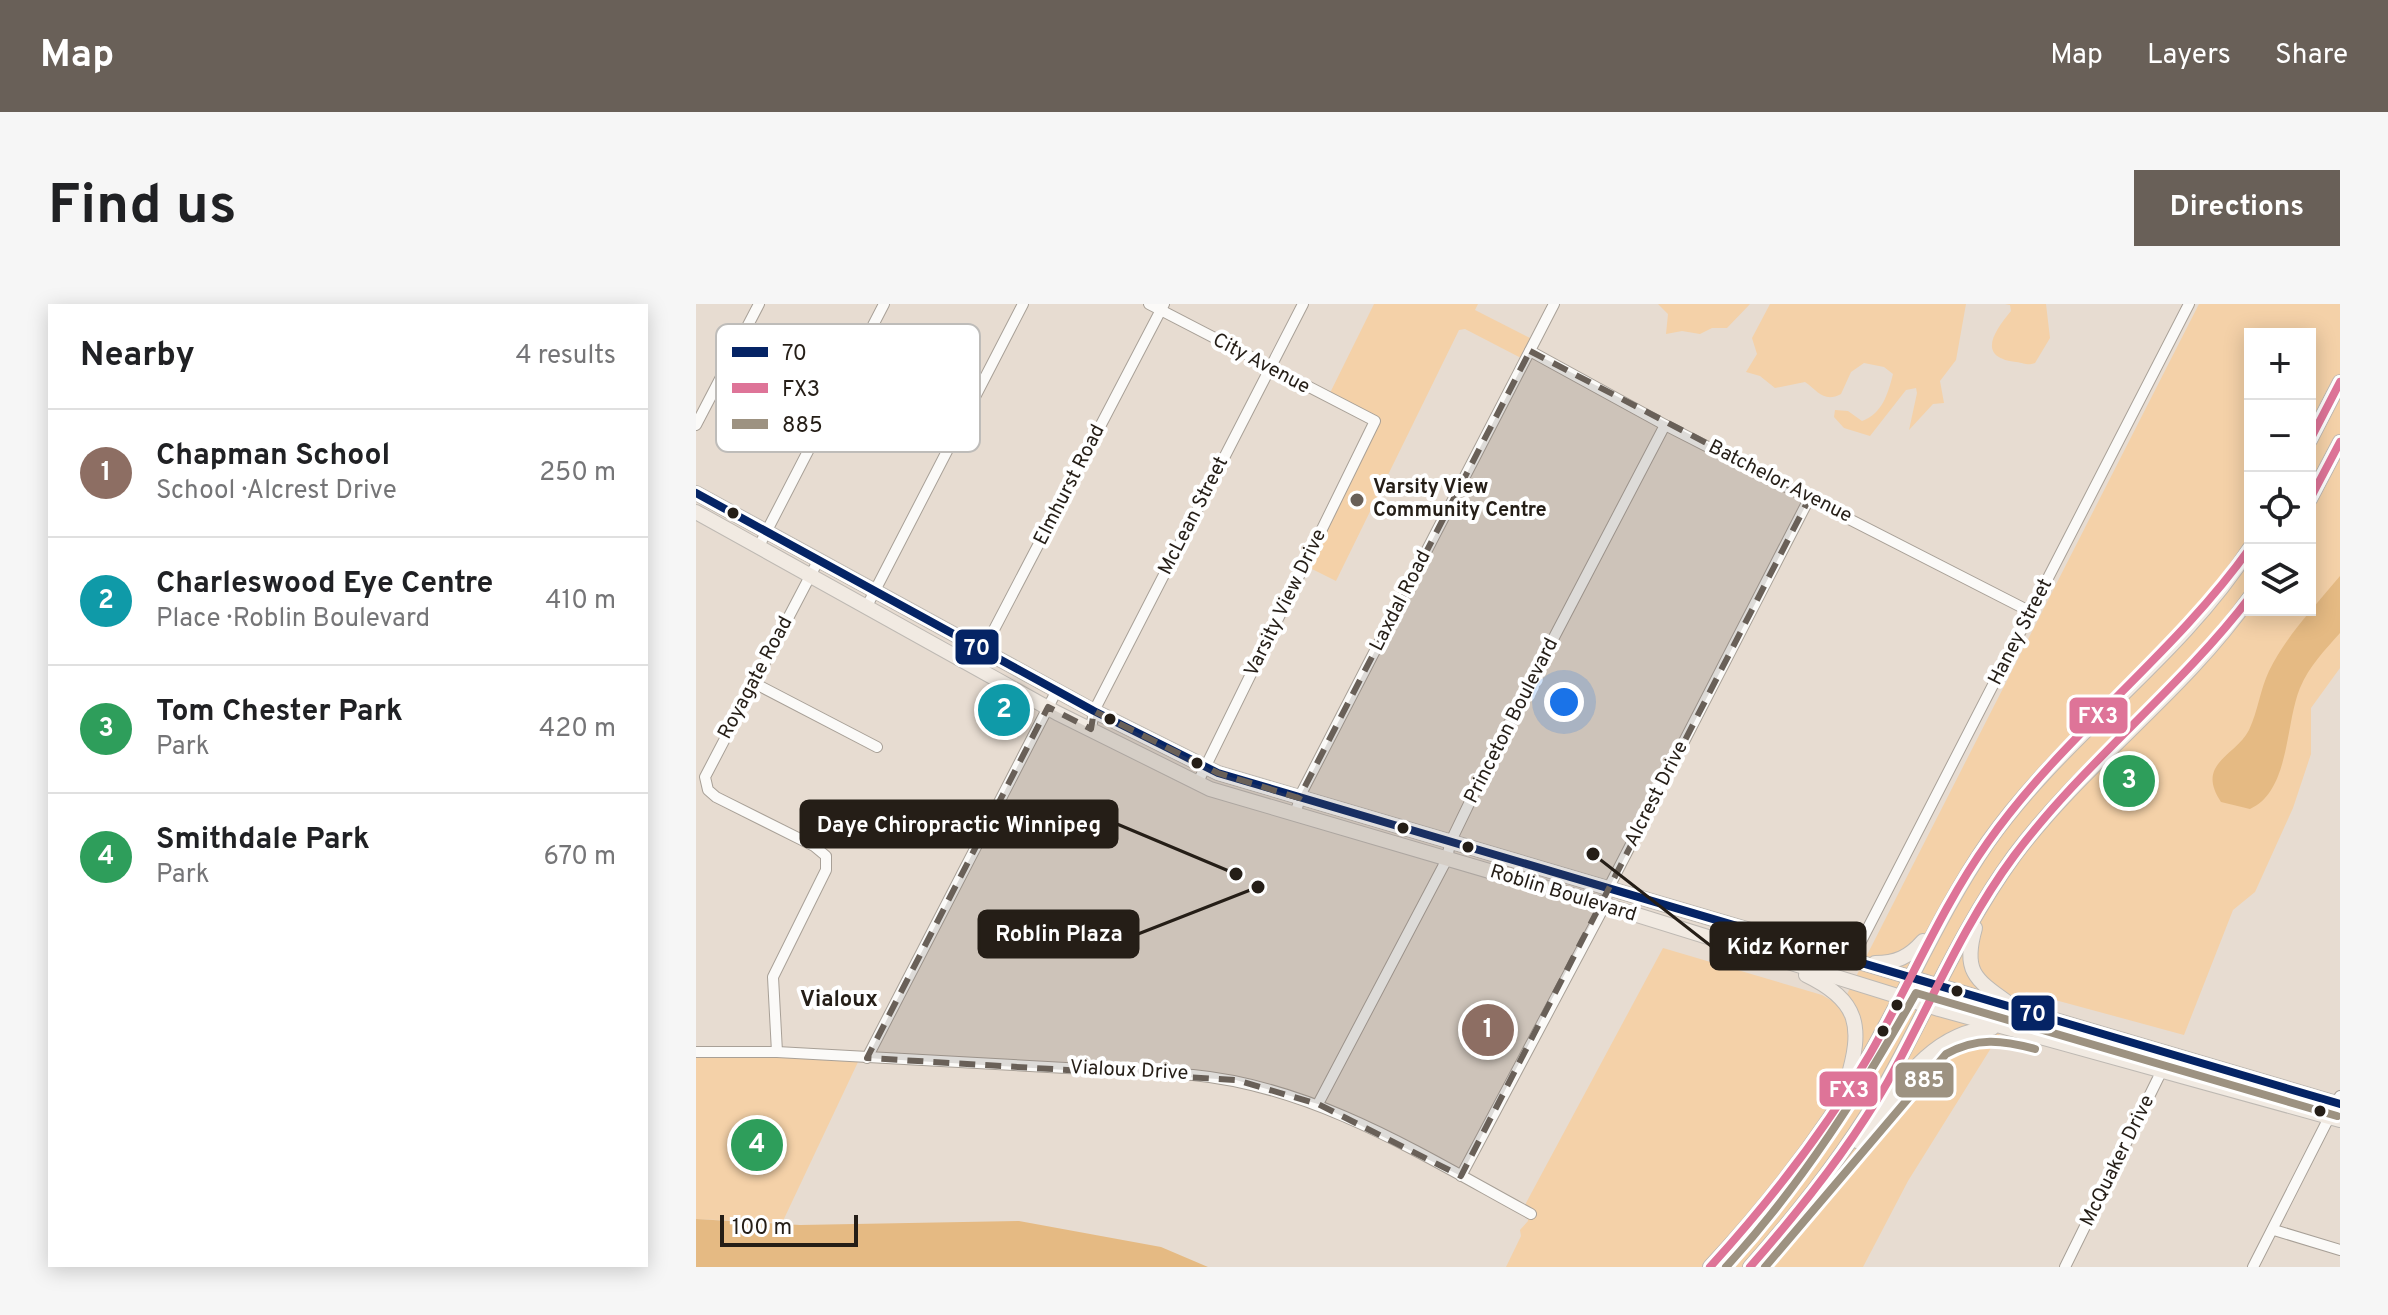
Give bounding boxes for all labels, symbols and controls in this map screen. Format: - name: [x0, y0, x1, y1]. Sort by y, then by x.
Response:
- text: Map: [40, 32, 114, 81]
- text: Map: [2050, 38, 2103, 74]
- text: Layers: [2147, 38, 2231, 74]
- text: Share: [2275, 38, 2348, 74]
- button: Directions: [2134, 170, 2340, 246]
- text: Find us: [48, 173, 237, 243]
- legend: [716, 324, 980, 452]
- street label: City Avenue: [1208, 328, 1314, 400]
- map controls: [2244, 328, 2316, 616]
- button: +: [2244, 328, 2316, 400]
- text: Nearby: [80, 335, 195, 378]
- text: 4 results: [515, 340, 616, 373]
- text: 70: [782, 341, 807, 368]
- text: FX3: [782, 377, 820, 404]
- button: −: [2244, 400, 2316, 472]
- text: 885: [782, 413, 823, 440]
- street label: Elmhurst Road: [1028, 420, 1112, 550]
- street label: Batchelor Avenue: [1704, 435, 1856, 529]
- text: Chapman School: [156, 438, 390, 475]
- street label: McLean Street: [1153, 452, 1235, 580]
- text: 1: [101, 457, 111, 490]
- text: 250 m: [539, 457, 616, 490]
- button: locate: [2244, 472, 2316, 544]
- text: School · Alcrest Drive: [156, 475, 397, 508]
- place label: Varsity View Community Centre: [1373, 475, 1547, 524]
- marker: Varsity View Community Centre: [1348, 491, 1366, 509]
- unlabelled marker: [725, 505, 741, 521]
- street label: Varsity View Drive: [1239, 525, 1333, 681]
- button: layers: [2244, 544, 2316, 616]
- street label: Laxdal Road: [1365, 546, 1437, 656]
- text: Charleswood Eye Centre: [156, 566, 493, 603]
- street label: Haney Street: [1983, 574, 2059, 690]
- text: 2: [98, 585, 114, 618]
- text: 410 m: [545, 585, 616, 618]
- text: Place · Roblin Boulevard: [156, 603, 430, 636]
- street label: Royagate Road: [713, 612, 799, 744]
- line badge: 70: [954, 628, 1000, 666]
- street label: Princeton Boulevard: [1459, 634, 1565, 808]
- text: 70: [964, 636, 990, 663]
- pin: 2: [978, 680, 1030, 740]
- your location: [1544, 682, 1584, 722]
- text: Tom Chester Park: [156, 694, 403, 731]
- line badge: FX3: [2068, 696, 2129, 735]
- text: FX3: [2078, 704, 2118, 731]
- unlabelled marker: [1102, 711, 1118, 727]
- text: 3: [98, 713, 114, 746]
- text: 420 m: [539, 713, 616, 746]
- text: Park: [156, 731, 210, 764]
- street label: Alcrest Drive: [1619, 737, 1695, 851]
- pin: 3: [2103, 751, 2155, 811]
- unlabelled marker: [1189, 755, 1205, 771]
- callout: Daye Chiropractic Winnipeg: [801, 801, 1117, 847]
- text: Daye Chiropractic Winnipeg: [817, 813, 1101, 840]
- unlabelled marker: [1395, 820, 1411, 836]
- text: Smithdale Park: [156, 822, 370, 859]
- unlabelled marker: [1460, 839, 1476, 855]
- text: 4: [98, 841, 114, 874]
- text: 670 m: [543, 841, 616, 874]
- text: Park: [156, 859, 210, 892]
- street label: Roblin Boulevard: [1487, 859, 1639, 929]
- callout: Roblin Plaza: [979, 911, 1138, 957]
- text: Roblin Plaza: [995, 922, 1123, 949]
- callout: Kidz Korner: [1711, 923, 1865, 969]
- text: Kidz Korner: [1727, 935, 1849, 962]
- unlabelled marker: [1949, 983, 1965, 999]
- district label: Vialoux: [800, 987, 878, 1014]
- line badge: 70: [2010, 994, 2056, 1032]
- unlabelled marker: [1889, 997, 1905, 1013]
- pin: 1: [1462, 1000, 1514, 1060]
- text: 70: [2020, 1002, 2046, 1029]
- unlabelled marker: [1875, 1023, 1891, 1039]
- street label: Vialoux Drive: [1069, 1055, 1189, 1087]
- line badge: 885: [1894, 1061, 1955, 1099]
- text: 885: [1903, 1068, 1945, 1095]
- line badge: FX3: [1818, 1070, 1879, 1108]
- text: FX3: [1829, 1078, 1869, 1105]
- street label: McQuaker Drive: [2075, 1091, 2161, 1231]
- unlabelled marker: [2312, 1103, 2328, 1119]
- pin: 4: [731, 1115, 783, 1175]
- scale bar: [720, 1211, 858, 1247]
- text: 100 m: [732, 1215, 792, 1242]

